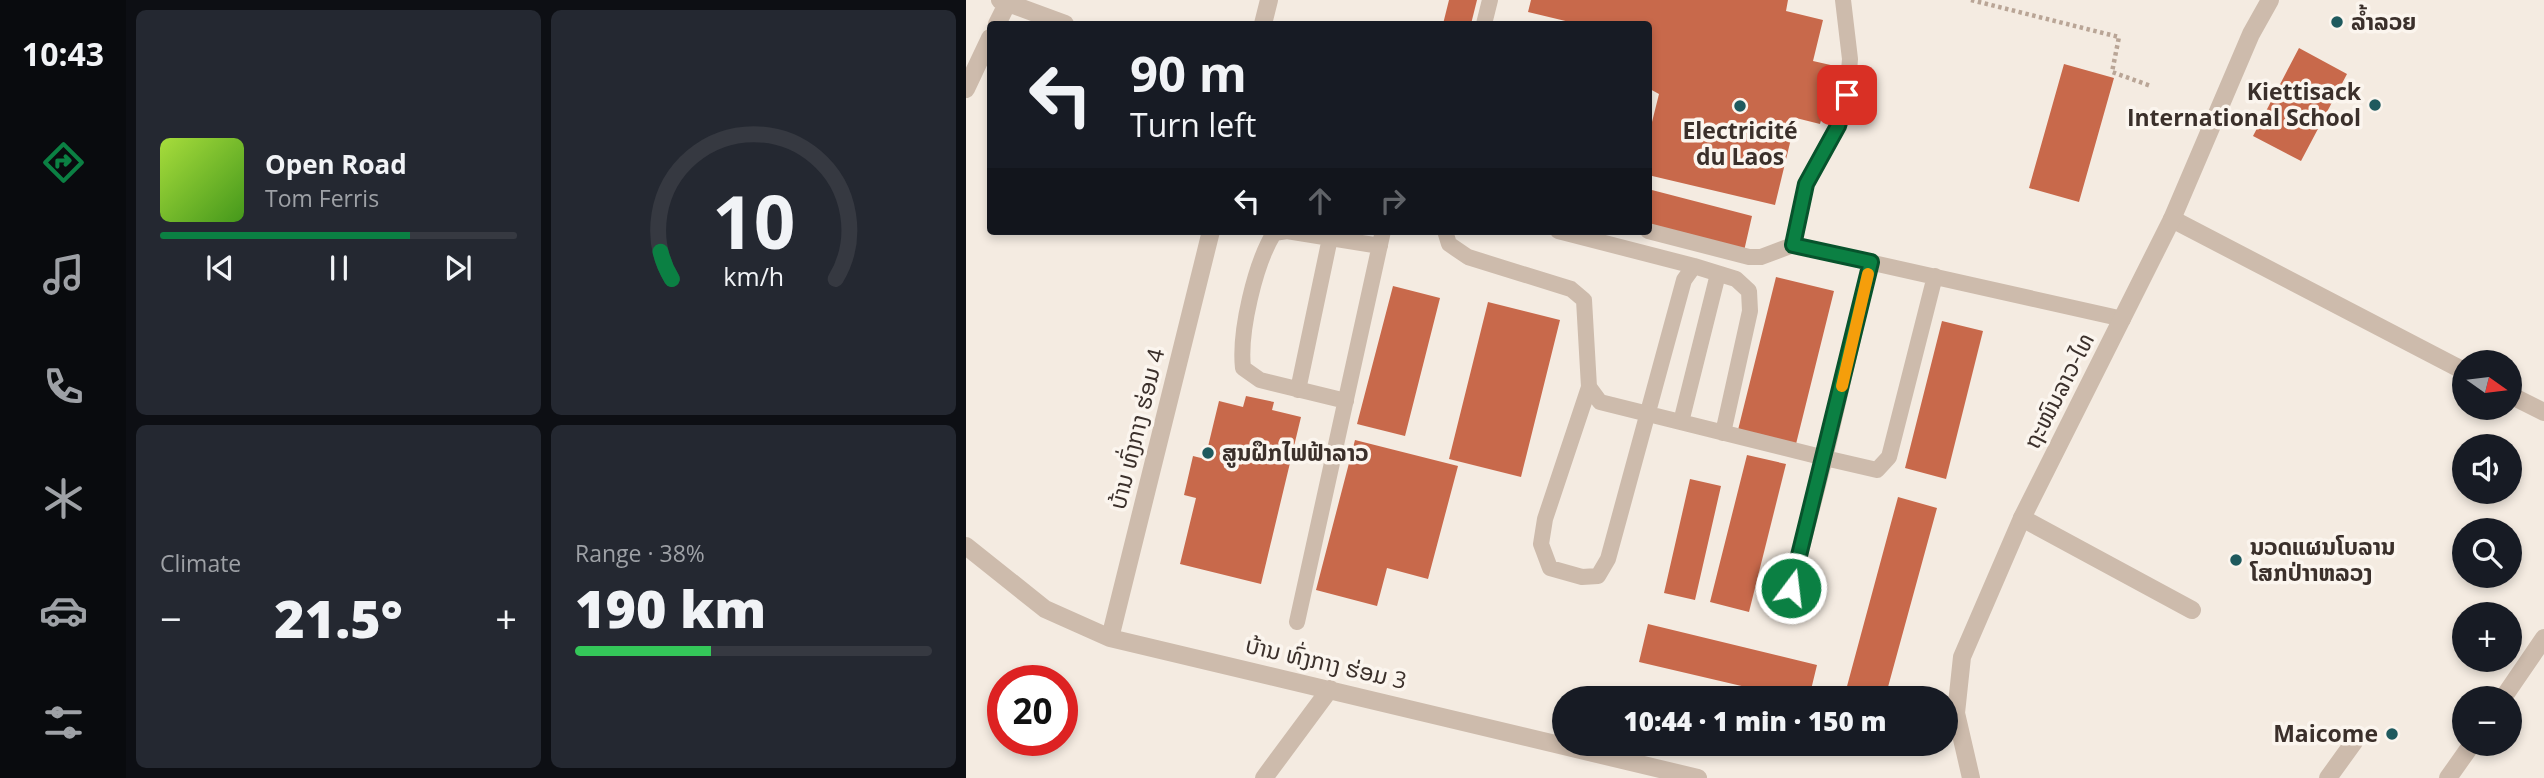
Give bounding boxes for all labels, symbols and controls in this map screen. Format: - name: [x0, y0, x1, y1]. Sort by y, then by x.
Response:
- place label: ລ້ຳລວຍ: [2351, 4, 2416, 37]
- marker: ລ້ຳລວຍ: [2329, 14, 2345, 30]
- text: 10:43: [22, 32, 104, 75]
- text: 90 m: [1130, 40, 1247, 106]
- icon: left: [1015, 49, 1106, 140]
- pin: [1817, 65, 1877, 125]
- place label: Kiettisack International School: [2127, 75, 2362, 133]
- icon: arrive: [1828, 76, 1866, 114]
- marker: Kiettisack International School: [2367, 97, 2383, 113]
- marker: Electricité du Laos: [1732, 98, 1748, 114]
- text: Turn left: [1130, 103, 1256, 146]
- place label: Electricité du Laos: [1682, 114, 1798, 172]
- icon: directions: [39, 138, 88, 187]
- text: Open Road: [265, 146, 407, 182]
- text: 10: [712, 171, 795, 270]
- text: Tom Ferris: [265, 182, 379, 214]
- icon: left: [1228, 182, 1266, 220]
- icon: ahead: [1301, 182, 1339, 220]
- icon: right: [1374, 182, 1412, 220]
- icon: previous: [201, 249, 239, 287]
- icon: pause: [320, 249, 358, 287]
- icon: next: [439, 249, 477, 287]
- icon: music: [39, 250, 88, 299]
- text: km/h: [723, 259, 784, 293]
- street label: ຖະໜົນລາວ-ໄທ: [2015, 327, 2101, 454]
- street label: ບ້ານ ທົ່ງກາງ ຮ່ອມ 4: [1101, 345, 1171, 512]
- north arrow: [2452, 350, 2522, 420]
- map controls: [2452, 350, 2522, 756]
- icon: phone: [39, 362, 88, 411]
- button: sound: [2452, 434, 2522, 504]
- place label: ສູນຝຶກໄຟຟ້າລາວ: [1222, 436, 1369, 468]
- marker: ສູນຝຶກໄຟຟ້າລາວ: [1200, 445, 1216, 461]
- icon: climate: [39, 474, 88, 523]
- button: search: [2452, 518, 2522, 588]
- place label: ນວດແຜນໂບລານ ໂສກປ່າາຫລວງ: [2249, 530, 2395, 588]
- text: Range · 38%: [575, 537, 705, 569]
- text: Climate: [160, 547, 241, 579]
- position arrow: [1754, 551, 1828, 625]
- marker: ນວດແຜນໂບລານ ໂສກປ່າາຫລວງ: [2228, 552, 2244, 568]
- text: 190 km: [575, 572, 766, 643]
- text: 21.5°: [274, 582, 403, 653]
- icon: car: [39, 586, 88, 635]
- text: −: [160, 592, 182, 644]
- text: +: [495, 592, 517, 644]
- button: +: [2452, 602, 2522, 672]
- street label: ບ້ານ ທົ່ງກາງ ຮ່ອມ 3: [1242, 628, 1410, 696]
- speed limit sign: 20: [987, 665, 1078, 756]
- button: −: [2452, 686, 2522, 756]
- icon: filters: [39, 698, 88, 747]
- text: 10:44 · 1 min · 150 m: [1624, 703, 1886, 739]
- place label: Maicome: [2273, 717, 2378, 749]
- marker: Maicome: [2384, 726, 2400, 742]

